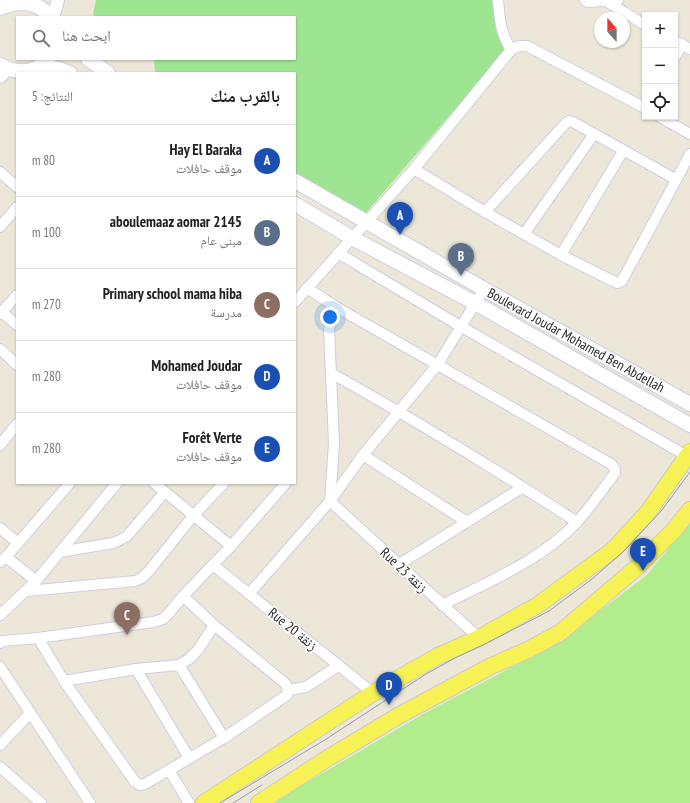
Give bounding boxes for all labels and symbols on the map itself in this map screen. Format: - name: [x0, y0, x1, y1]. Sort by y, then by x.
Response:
- north arrow: [594, 12, 630, 48]
- pin: A: [387, 202, 413, 235]
- pin: B: [448, 243, 474, 276]
- street label: Boulevard Joudar Mohamed Ben Abdellah: [484, 284, 668, 396]
- your location: [320, 307, 340, 327]
- pin: E: [630, 538, 656, 571]
- street label: Rue 23 زنقة: [377, 544, 431, 596]
- pin: C: [114, 602, 140, 635]
- street label: Rue 20 زنقة: [265, 604, 321, 654]
- pin: D: [376, 672, 402, 705]

